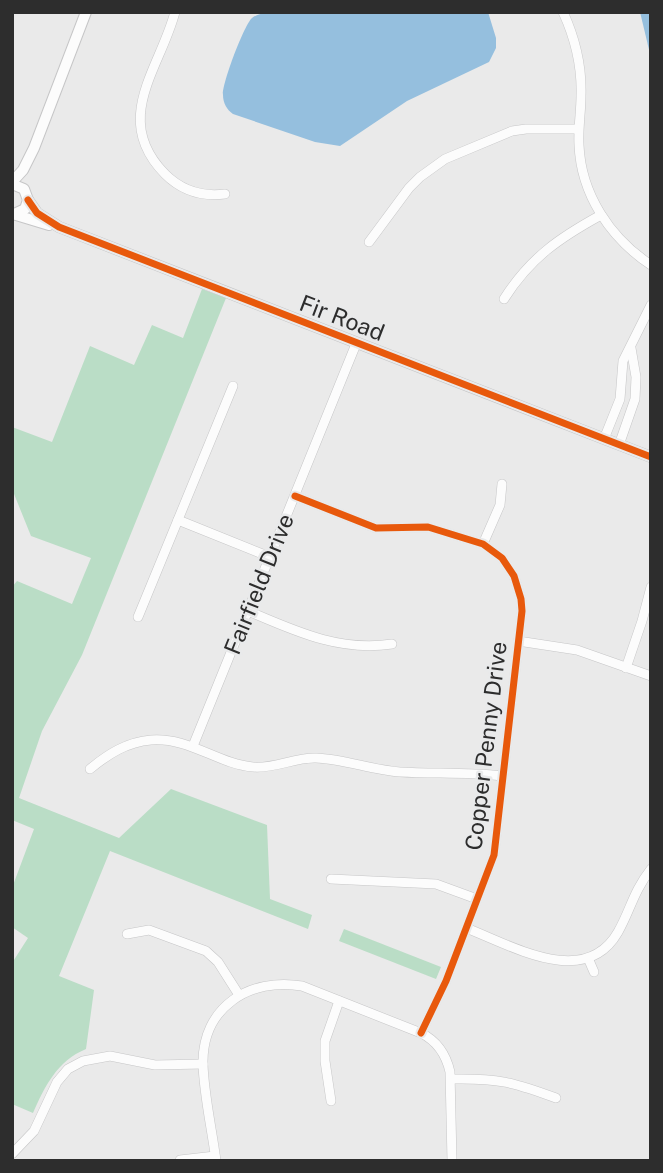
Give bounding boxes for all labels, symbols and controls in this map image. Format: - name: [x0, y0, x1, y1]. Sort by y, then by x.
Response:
- street label: Fir Road: [296, 289, 388, 346]
- street label: Fairfield Drive: [218, 510, 299, 658]
- street label: Copper Penny Drive: [459, 640, 512, 852]

